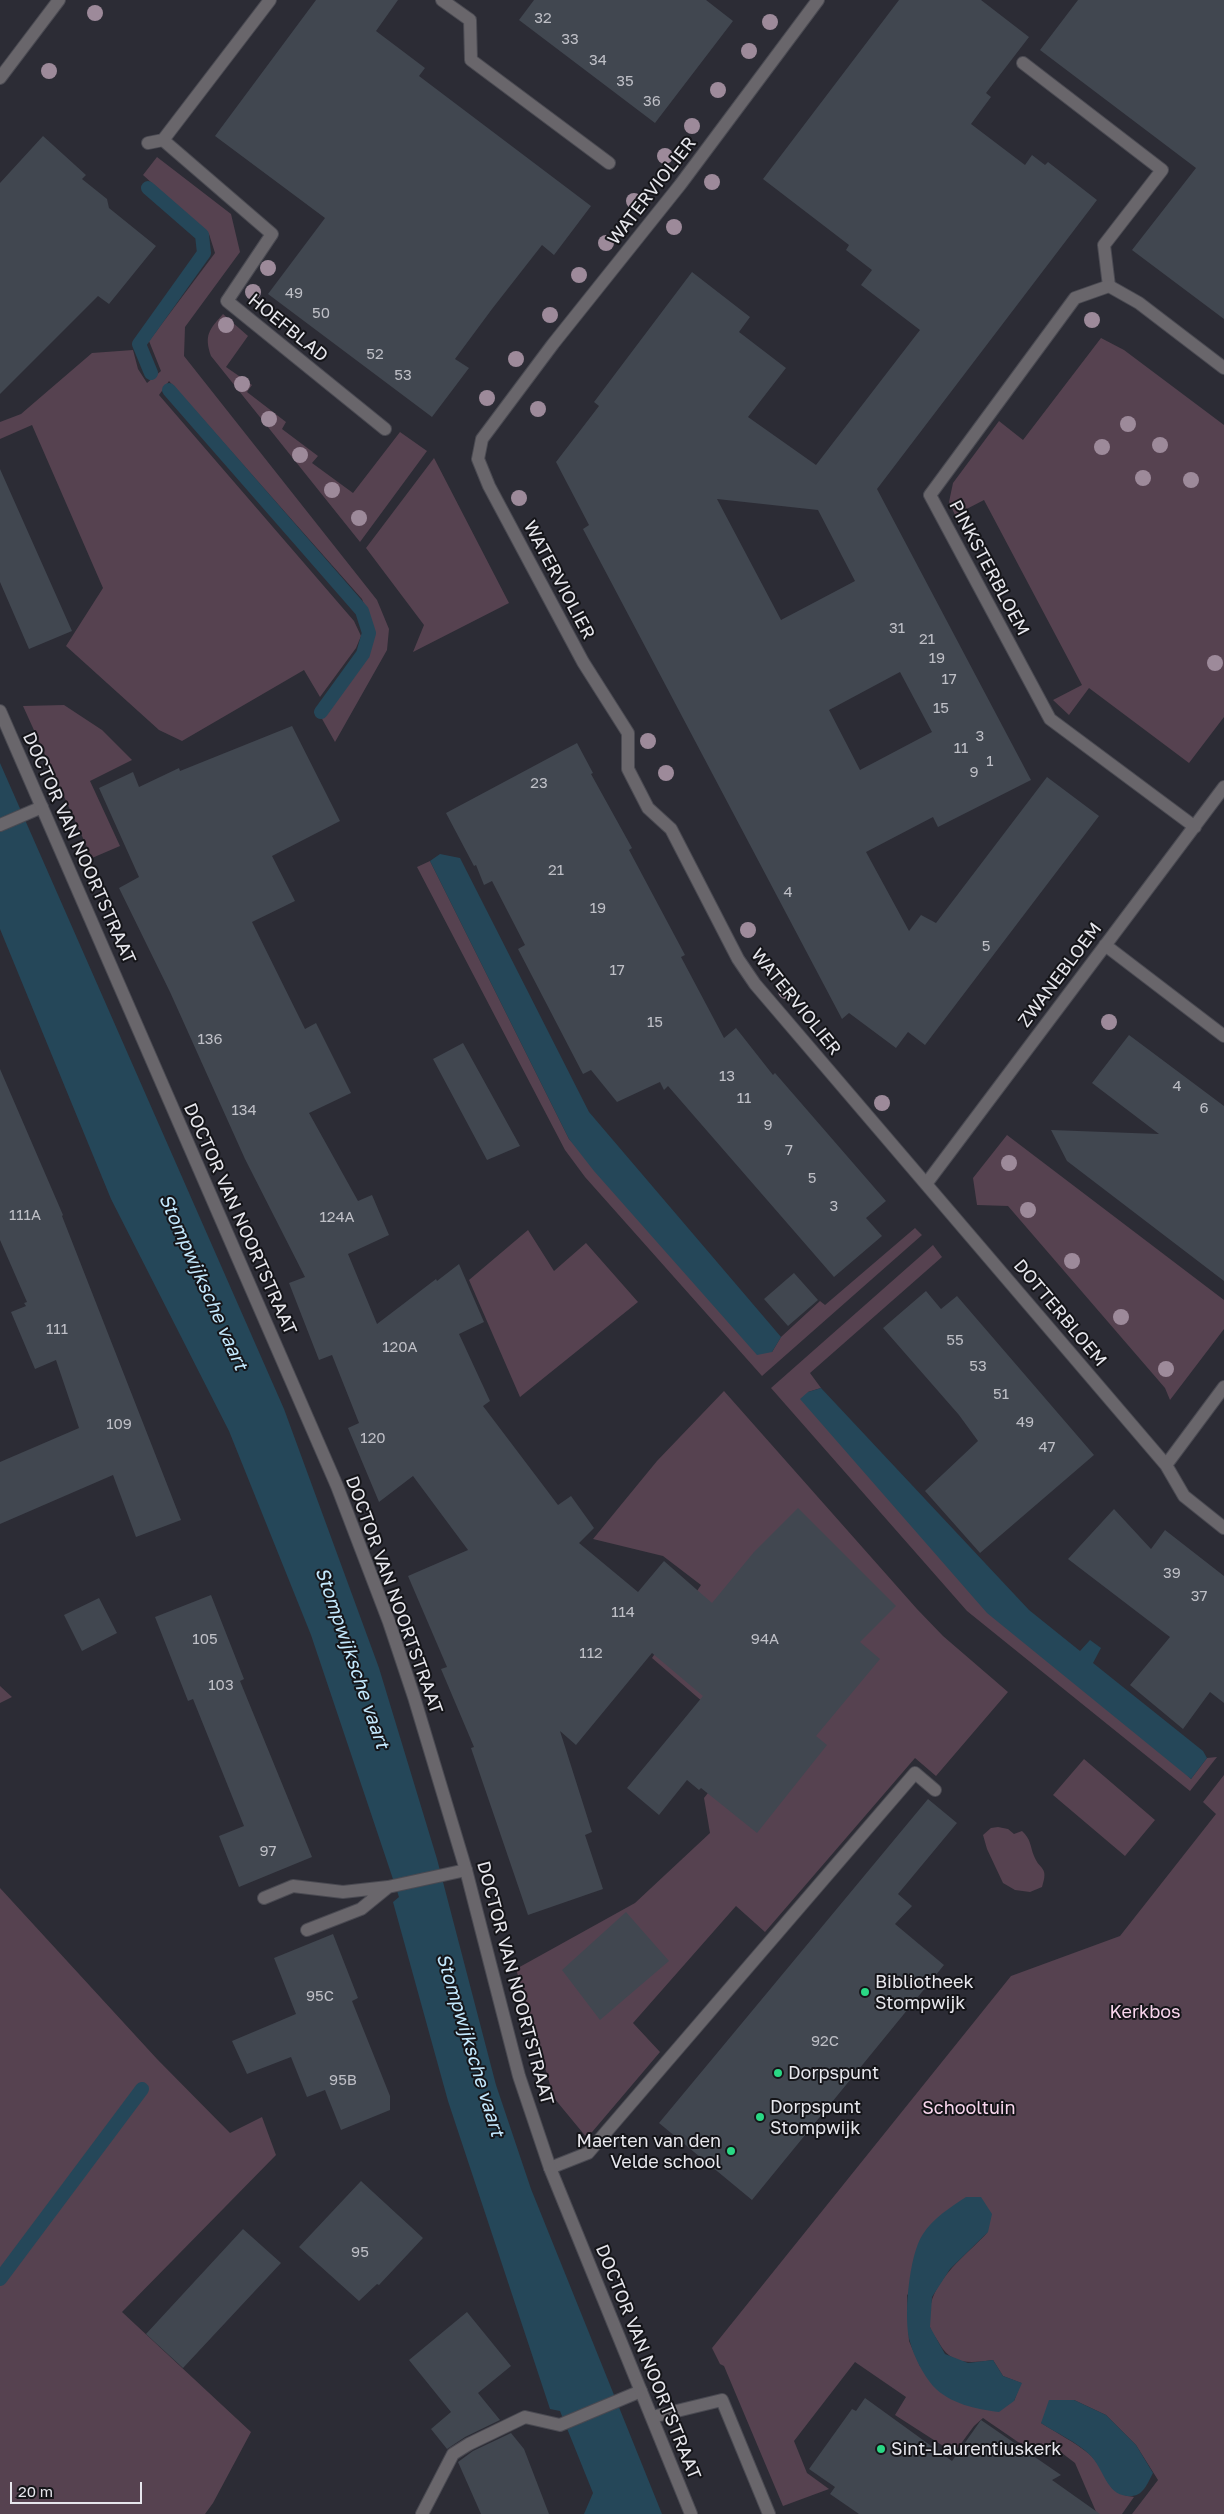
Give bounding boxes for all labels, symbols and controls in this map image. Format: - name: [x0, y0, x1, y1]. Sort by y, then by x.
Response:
- house number: 32: [534, 9, 552, 27]
- house number: 33: [561, 30, 579, 48]
- house number: 34: [589, 51, 607, 69]
- house number: 35: [616, 72, 634, 90]
- house number: 36: [643, 92, 661, 110]
- street label: WATERVIOLIER: [603, 133, 701, 249]
- house number: 49: [285, 284, 303, 302]
- street label: HOEFBLAD: [244, 289, 332, 367]
- house number: 50: [312, 304, 330, 322]
- house number: 52: [366, 345, 384, 363]
- house number: 53: [394, 366, 412, 384]
- street label: PINKSTERBLOEM: [944, 497, 1034, 639]
- street label: WATERVIOLIER: [519, 517, 599, 643]
- house number: 31: [889, 619, 905, 637]
- house number: 21: [919, 630, 935, 648]
- house number: 19: [929, 649, 945, 667]
- house number: 17: [941, 670, 957, 688]
- house number: 15: [933, 699, 949, 717]
- house number: 3: [976, 727, 984, 745]
- street label: DOCTOR VAN NOORTSTRAAT: [18, 729, 140, 967]
- house number: 11: [954, 739, 968, 757]
- house number: 1: [986, 752, 994, 770]
- house number: 9: [969, 763, 979, 781]
- house number: 23: [530, 774, 548, 792]
- house number: 21: [548, 861, 564, 879]
- house number: 4: [783, 883, 793, 901]
- house number: 19: [590, 899, 606, 917]
- street label: ZWANEBLOEM: [1014, 919, 1106, 1031]
- house number: 5: [982, 937, 990, 955]
- street label: WATERVIOLIER: [746, 944, 846, 1060]
- house number: 17: [609, 961, 625, 979]
- house number: 15: [647, 1013, 663, 1031]
- house number: 136: [197, 1030, 223, 1048]
- house number: 13: [719, 1067, 735, 1085]
- house number: 4: [1172, 1077, 1182, 1095]
- house number: 11: [737, 1089, 751, 1107]
- house number: 6: [1199, 1099, 1209, 1117]
- street label: DOCTOR VAN NOORTSTRAAT: [179, 1100, 301, 1338]
- house number: 134: [231, 1101, 257, 1119]
- house number: 9: [763, 1116, 773, 1134]
- house number: 7: [785, 1141, 793, 1159]
- house number: 5: [808, 1169, 816, 1187]
- water label: Stompwijksche vaart: [154, 1190, 252, 1374]
- house number: 3: [830, 1197, 838, 1215]
- house number: 111A: [9, 1206, 41, 1224]
- house number: 124A: [319, 1208, 355, 1226]
- street label: DOTTERBLOEM: [1009, 1255, 1111, 1371]
- house number: 111: [46, 1320, 68, 1338]
- house number: 55: [946, 1331, 964, 1349]
- house number: 120A: [382, 1338, 418, 1356]
- house number: 53: [969, 1357, 987, 1375]
- house number: 51: [993, 1385, 1009, 1403]
- house number: 49: [1016, 1413, 1034, 1431]
- house number: 109: [106, 1415, 132, 1433]
- house number: 120: [360, 1429, 386, 1447]
- house number: 47: [1038, 1438, 1056, 1456]
- street label: DOCTOR VAN NOORTSTRAAT: [341, 1473, 447, 1717]
- water label: Stompwijksche vaart: [310, 1564, 394, 1752]
- house number: 39: [1163, 1564, 1181, 1582]
- house number: 37: [1191, 1587, 1207, 1605]
- house number: 114: [611, 1603, 635, 1621]
- house number: 105: [192, 1630, 218, 1648]
- house number: 94A: [751, 1630, 779, 1648]
- house number: 112: [579, 1644, 603, 1662]
- house number: 103: [208, 1676, 234, 1694]
- house number: 97: [259, 1842, 277, 1860]
- street label: DOCTOR VAN NOORTSTRAAT: [472, 1859, 558, 2107]
- water label: Stompwijksche vaart: [431, 1951, 509, 2139]
- place label: Bibliotheek Stompwijk: [875, 1971, 974, 2014]
- marker: Bibliotheek Stompwijk: [859, 1986, 871, 1998]
- house number: 95C: [306, 1987, 334, 2005]
- park label: Kerkbos: [1109, 2001, 1181, 2023]
- house number: 92C: [811, 2032, 839, 2050]
- place label: Dorpspunt: [788, 2062, 879, 2084]
- marker: Dorpspunt: [772, 2067, 784, 2079]
- house number: 95B: [329, 2071, 357, 2089]
- place label: Dorpspunt Stompwijk: [770, 2096, 861, 2138]
- park label: Schooltuin: [922, 2097, 1016, 2119]
- marker: Dorpspunt Stompwijk: [754, 2111, 766, 2123]
- place label: Maerten van den Velde school: [576, 2130, 721, 2172]
- marker: Maerten van den Velde school: [725, 2145, 737, 2157]
- street label: DOCTOR VAN NOORTSTRAAT: [591, 2241, 705, 2483]
- house number: 95: [351, 2243, 369, 2261]
- place label: Sint-Laurentiuskerk: [891, 2438, 1061, 2460]
- marker: Sint-Laurentiuskerk: [875, 2443, 887, 2455]
- scale bar: [12, 2472, 145, 2504]
- text: 20 m: [18, 2482, 53, 2500]

